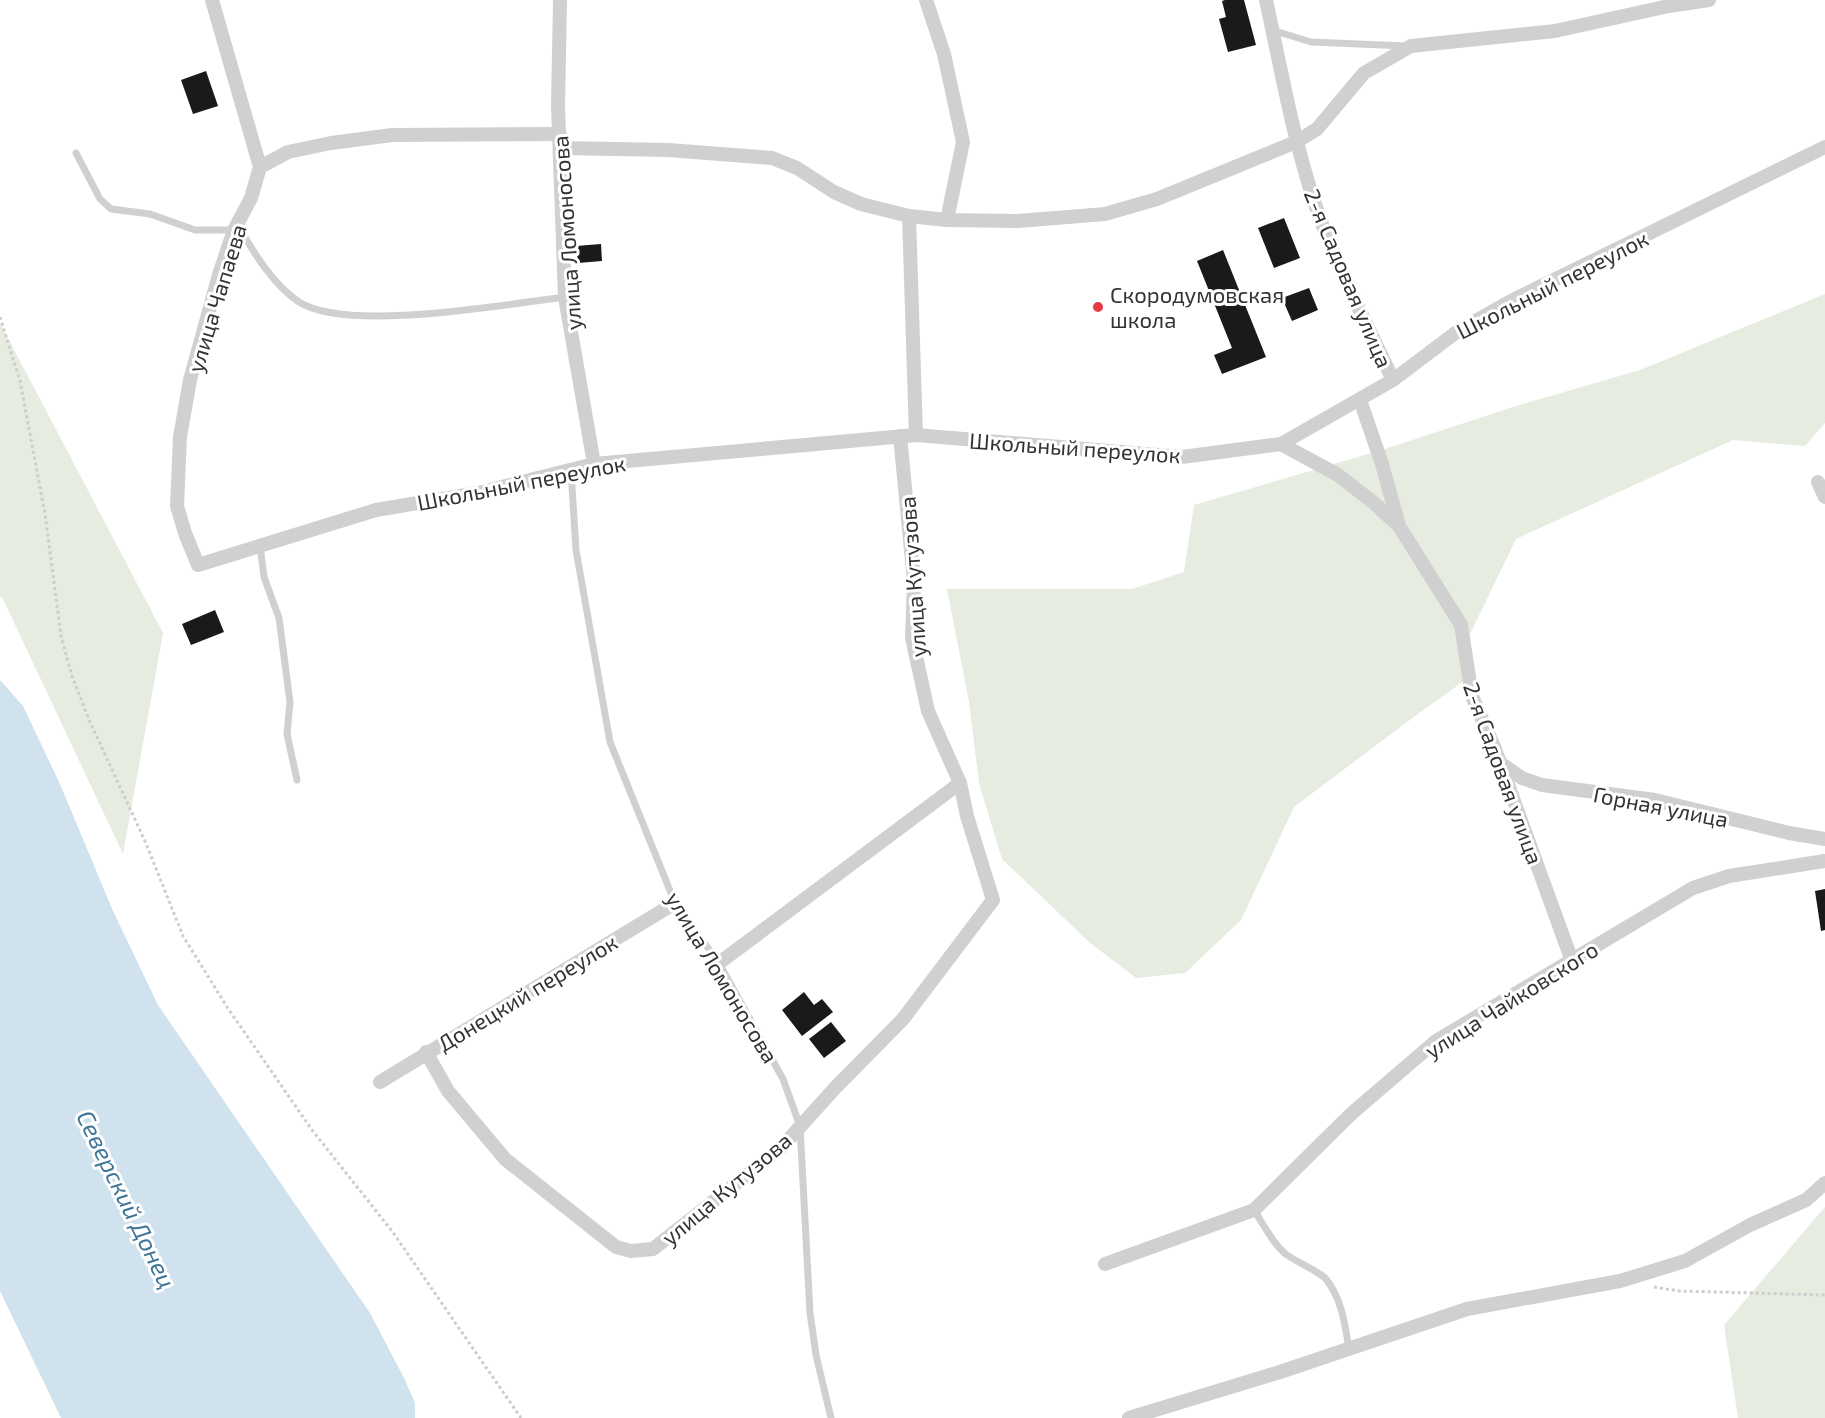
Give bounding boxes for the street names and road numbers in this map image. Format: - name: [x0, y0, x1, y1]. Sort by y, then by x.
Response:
- street label: улица Ломоносова: [546, 135, 587, 331]
- street label: 2-я Садовая улица: [1299, 185, 1398, 372]
- street label: улица Чапаева: [181, 221, 252, 375]
- street label: Школьный переулок: [1452, 224, 1653, 345]
- street label: Школьный переулок: [968, 427, 1182, 468]
- street label: Школьный переулок: [415, 449, 628, 516]
- street label: улица Кутузова: [893, 496, 932, 658]
- street label: 2-я Садовая улица: [1458, 678, 1549, 868]
- street label: Горная улица: [1591, 780, 1731, 833]
- street label: улица Ломоносова: [661, 887, 784, 1068]
- street label: Донецкий переулок: [432, 928, 622, 1057]
- street label: улица Чайковского: [1420, 935, 1603, 1064]
- street label: улица Кутузова: [656, 1126, 797, 1251]

